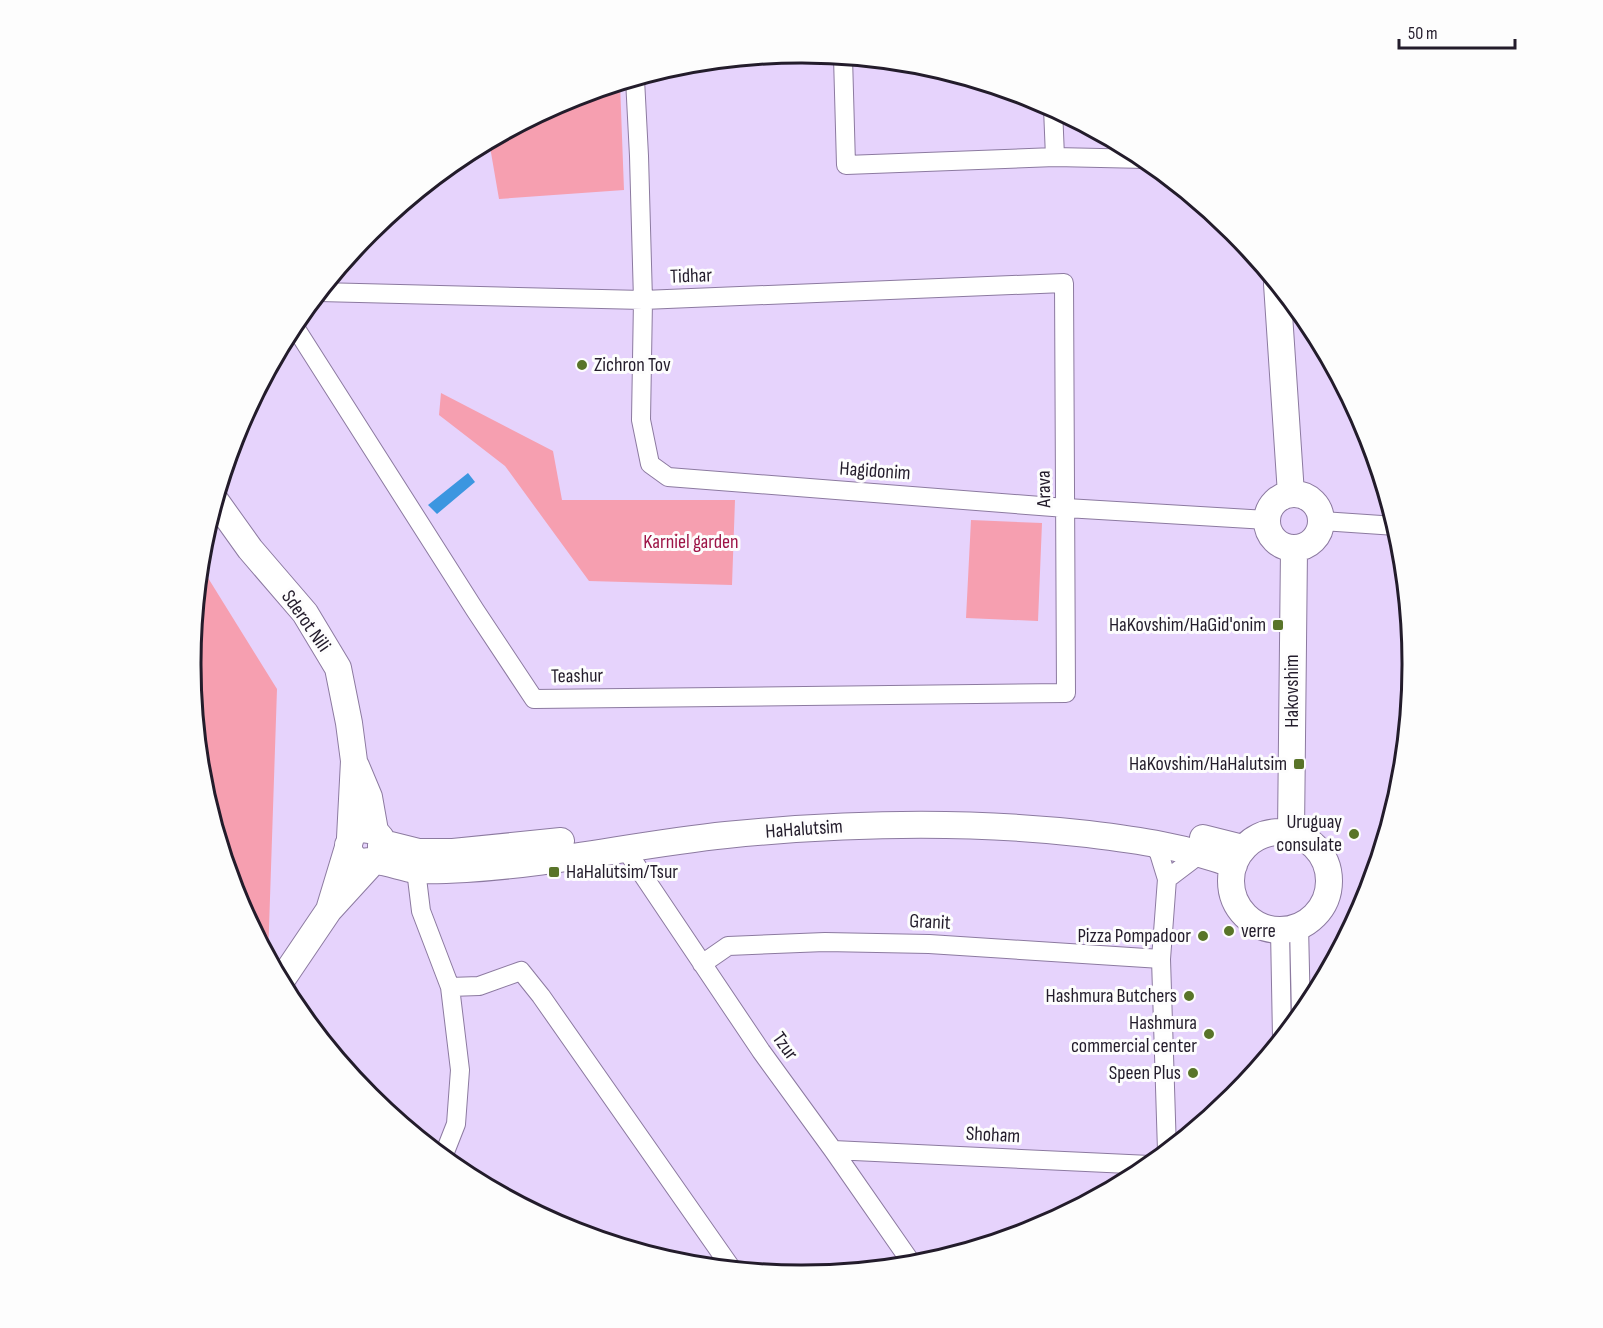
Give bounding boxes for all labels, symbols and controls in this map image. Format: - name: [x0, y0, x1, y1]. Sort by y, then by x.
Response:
- scale bar: [1399, 12, 1514, 50]
- text: 50 m: [1408, 23, 1438, 44]
- street label: Tidhar: [670, 263, 713, 289]
- place label: Zichron Tov: [594, 353, 671, 377]
- marker: Zichron Tov: [575, 358, 589, 372]
- street label: Hagidonim: [839, 457, 911, 485]
- street label: Arava: [1032, 470, 1056, 509]
- park label: Karniel garden: [643, 530, 739, 554]
- street label: Sderot Nili: [276, 586, 336, 656]
- place label: HaKovshim/HaGid'onim: [1109, 613, 1266, 637]
- marker: HaKovshim/HaGid'onim: [1271, 618, 1285, 632]
- street label: Hakovshim: [1280, 654, 1304, 728]
- street label: Teashur: [551, 664, 604, 688]
- place label: HaKovshim/HaHalutsim: [1129, 752, 1287, 776]
- marker: HaKovshim/HaHalutsim: [1292, 757, 1306, 771]
- place label: Uruguay consulate: [1276, 810, 1342, 857]
- street label: HaHalutsim: [765, 814, 843, 844]
- marker: Uruguay consulate: [1347, 827, 1361, 841]
- place label: HaHalutsim/Tsur: [566, 860, 678, 884]
- marker: HaHalutsim/Tsur: [547, 865, 561, 879]
- street label: Granit: [909, 909, 951, 935]
- place label: verre: [1241, 919, 1276, 943]
- place label: Pizza Pompadoor: [1077, 924, 1191, 948]
- marker: verre: [1222, 924, 1236, 938]
- marker: Pizza Pompadoor: [1196, 929, 1210, 943]
- place label: Hashmura Butchers: [1045, 984, 1177, 1008]
- marker: Hashmura Butchers: [1182, 989, 1196, 1003]
- place label: Hashmura commercial center: [1071, 1011, 1197, 1058]
- street label: Tzur: [767, 1027, 803, 1065]
- marker: Hashmura commercial center: [1202, 1027, 1216, 1041]
- place label: Speen Plus: [1109, 1061, 1181, 1085]
- marker: Speen Plus: [1186, 1066, 1200, 1080]
- street label: Shoham: [965, 1122, 1021, 1148]

